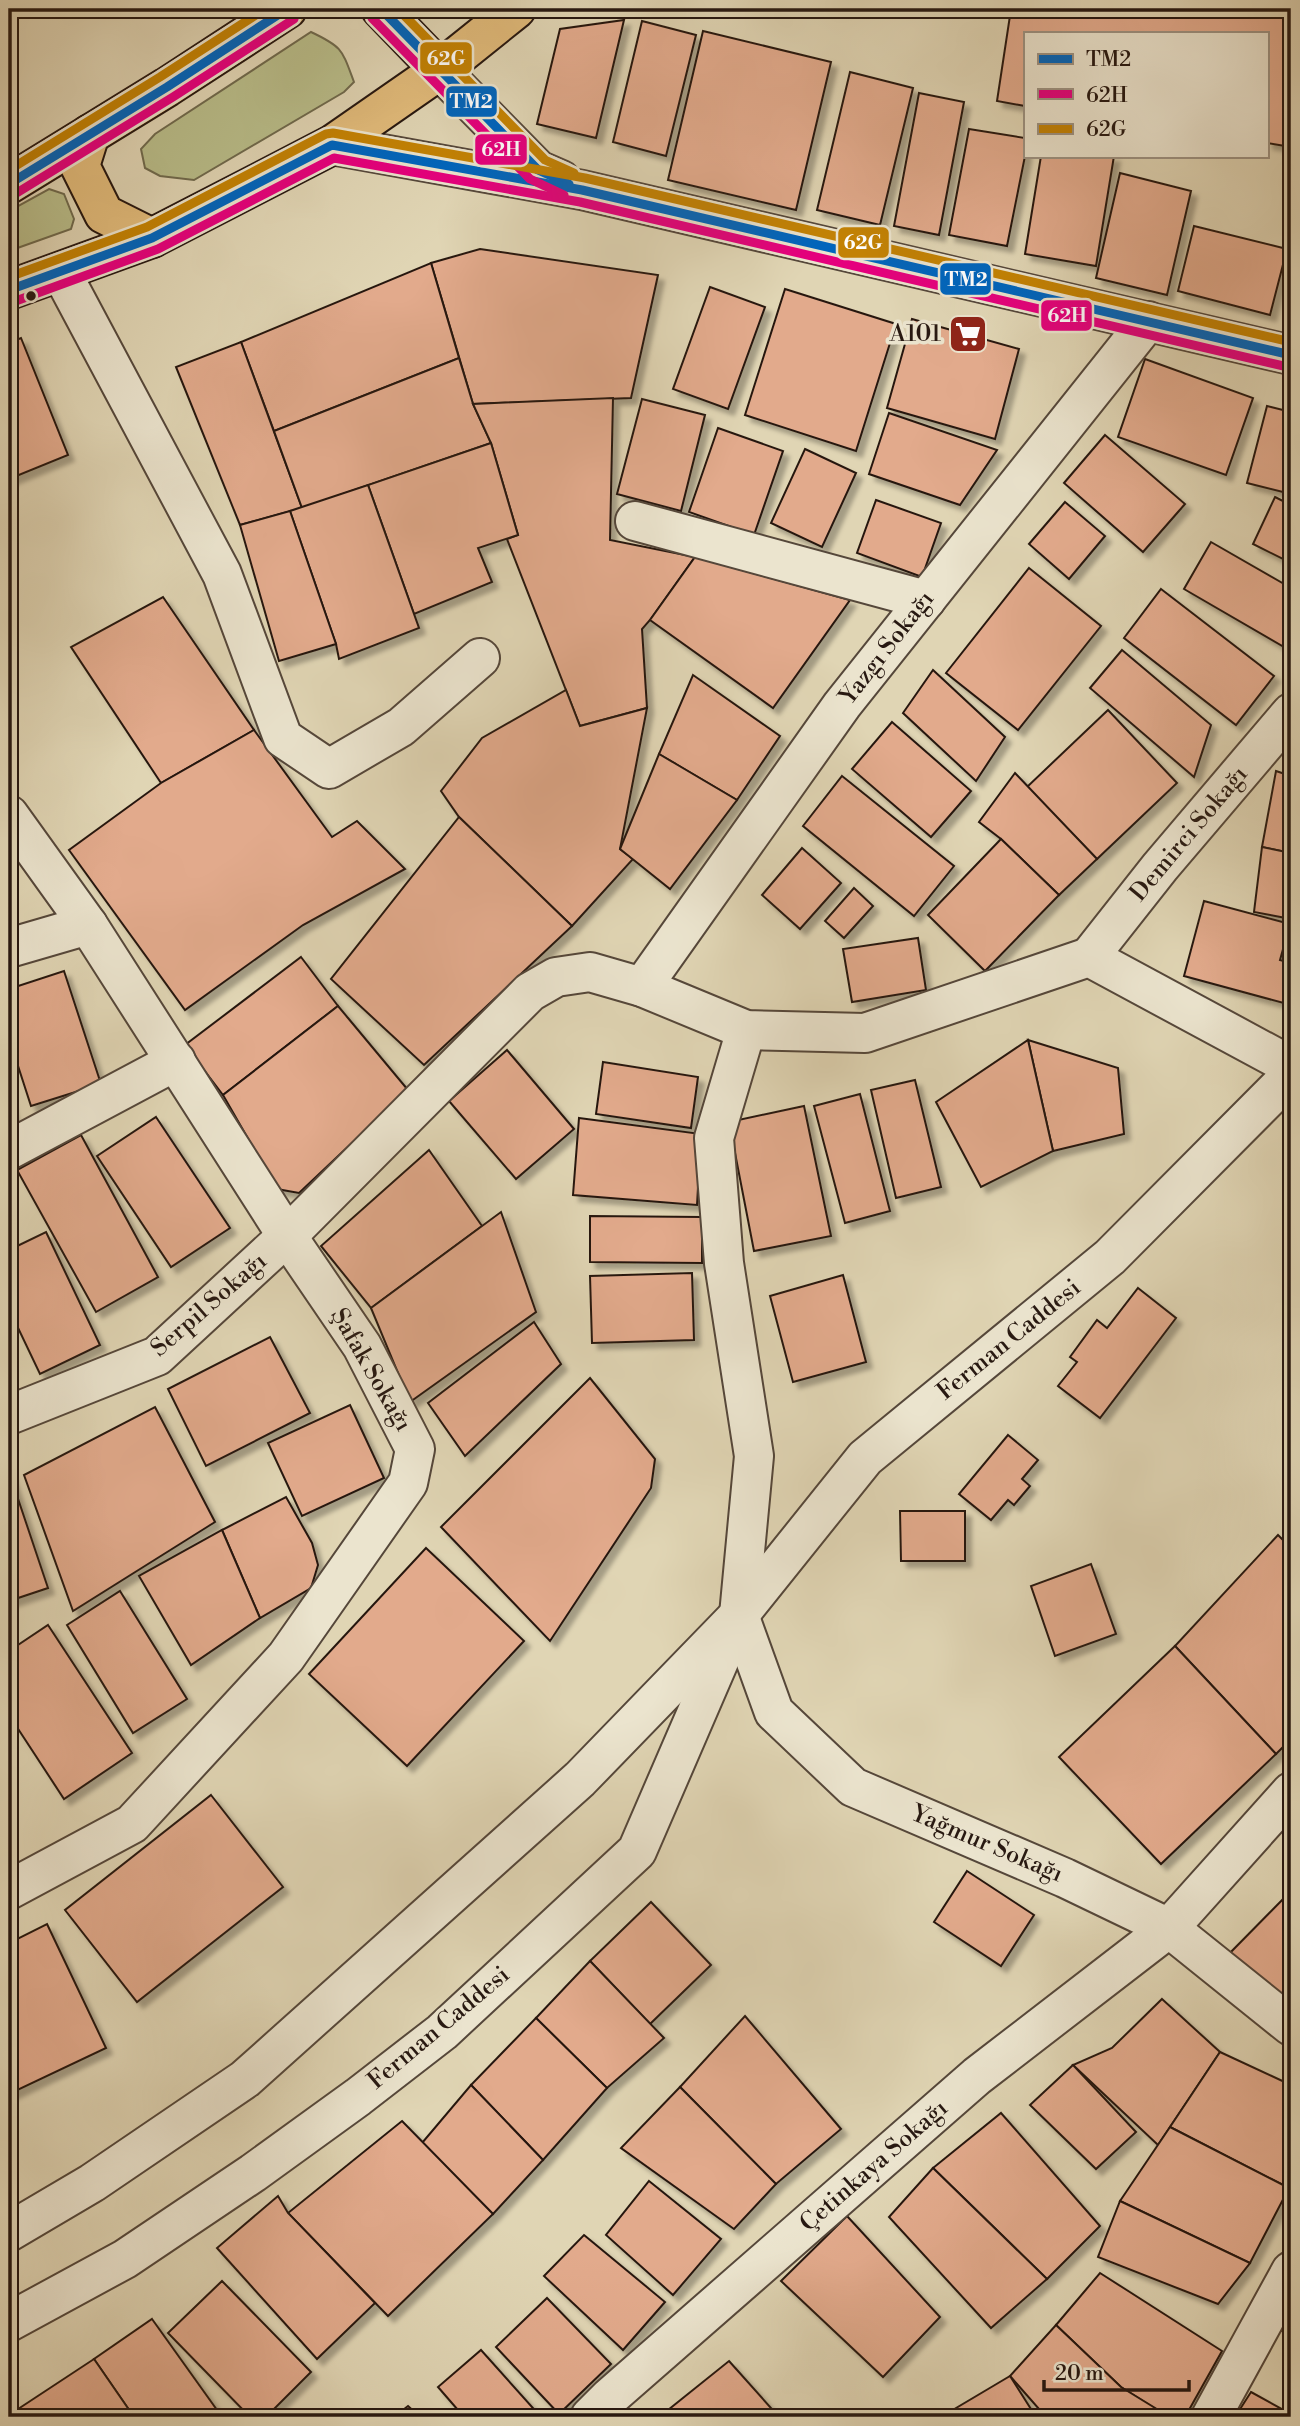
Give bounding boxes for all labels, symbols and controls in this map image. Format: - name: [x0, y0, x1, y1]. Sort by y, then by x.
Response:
- legend: [1024, 32, 1268, 158]
- line badge: 62G: [419, 41, 473, 75]
- text: 62G: [427, 47, 465, 71]
- text: TM2: [1086, 47, 1131, 73]
- text: 62H: [1086, 83, 1128, 109]
- line badge: TM2: [445, 85, 498, 118]
- text: TM2: [449, 90, 493, 114]
- text: 62G: [1086, 117, 1127, 143]
- line badge: 62H: [474, 133, 528, 166]
- text: 62H: [481, 138, 521, 162]
- line badge: 62G: [837, 226, 890, 259]
- text: 62G: [844, 231, 882, 255]
- line badge: TM2: [939, 262, 992, 296]
- text: TM2: [944, 268, 988, 292]
- unlabelled marker: [24, 289, 38, 303]
- line badge: 62H: [1040, 299, 1093, 332]
- text: 62H: [1047, 304, 1087, 328]
- supermarket icon: A101: [947, 313, 989, 355]
- place label: A101: [888, 319, 942, 349]
- street label: Yazgı Sokağı: [832, 585, 941, 713]
- street label: Demirci Sokağı: [1124, 760, 1254, 908]
- street label: Serpil Sokağı: [145, 1246, 273, 1364]
- street label: Ferman Caddesi: [931, 1273, 1087, 1407]
- street label: Şafak Sokağı: [324, 1303, 418, 1437]
- street label: Yağmur Sokağı: [905, 1798, 1068, 1890]
- street label: Ferman Caddesi: [362, 1960, 516, 2096]
- street label: Çetinkaya Sokağı: [794, 2094, 954, 2238]
- scale bar: [1044, 2349, 1190, 2393]
- text: 20 m: [1055, 2361, 1104, 2387]

